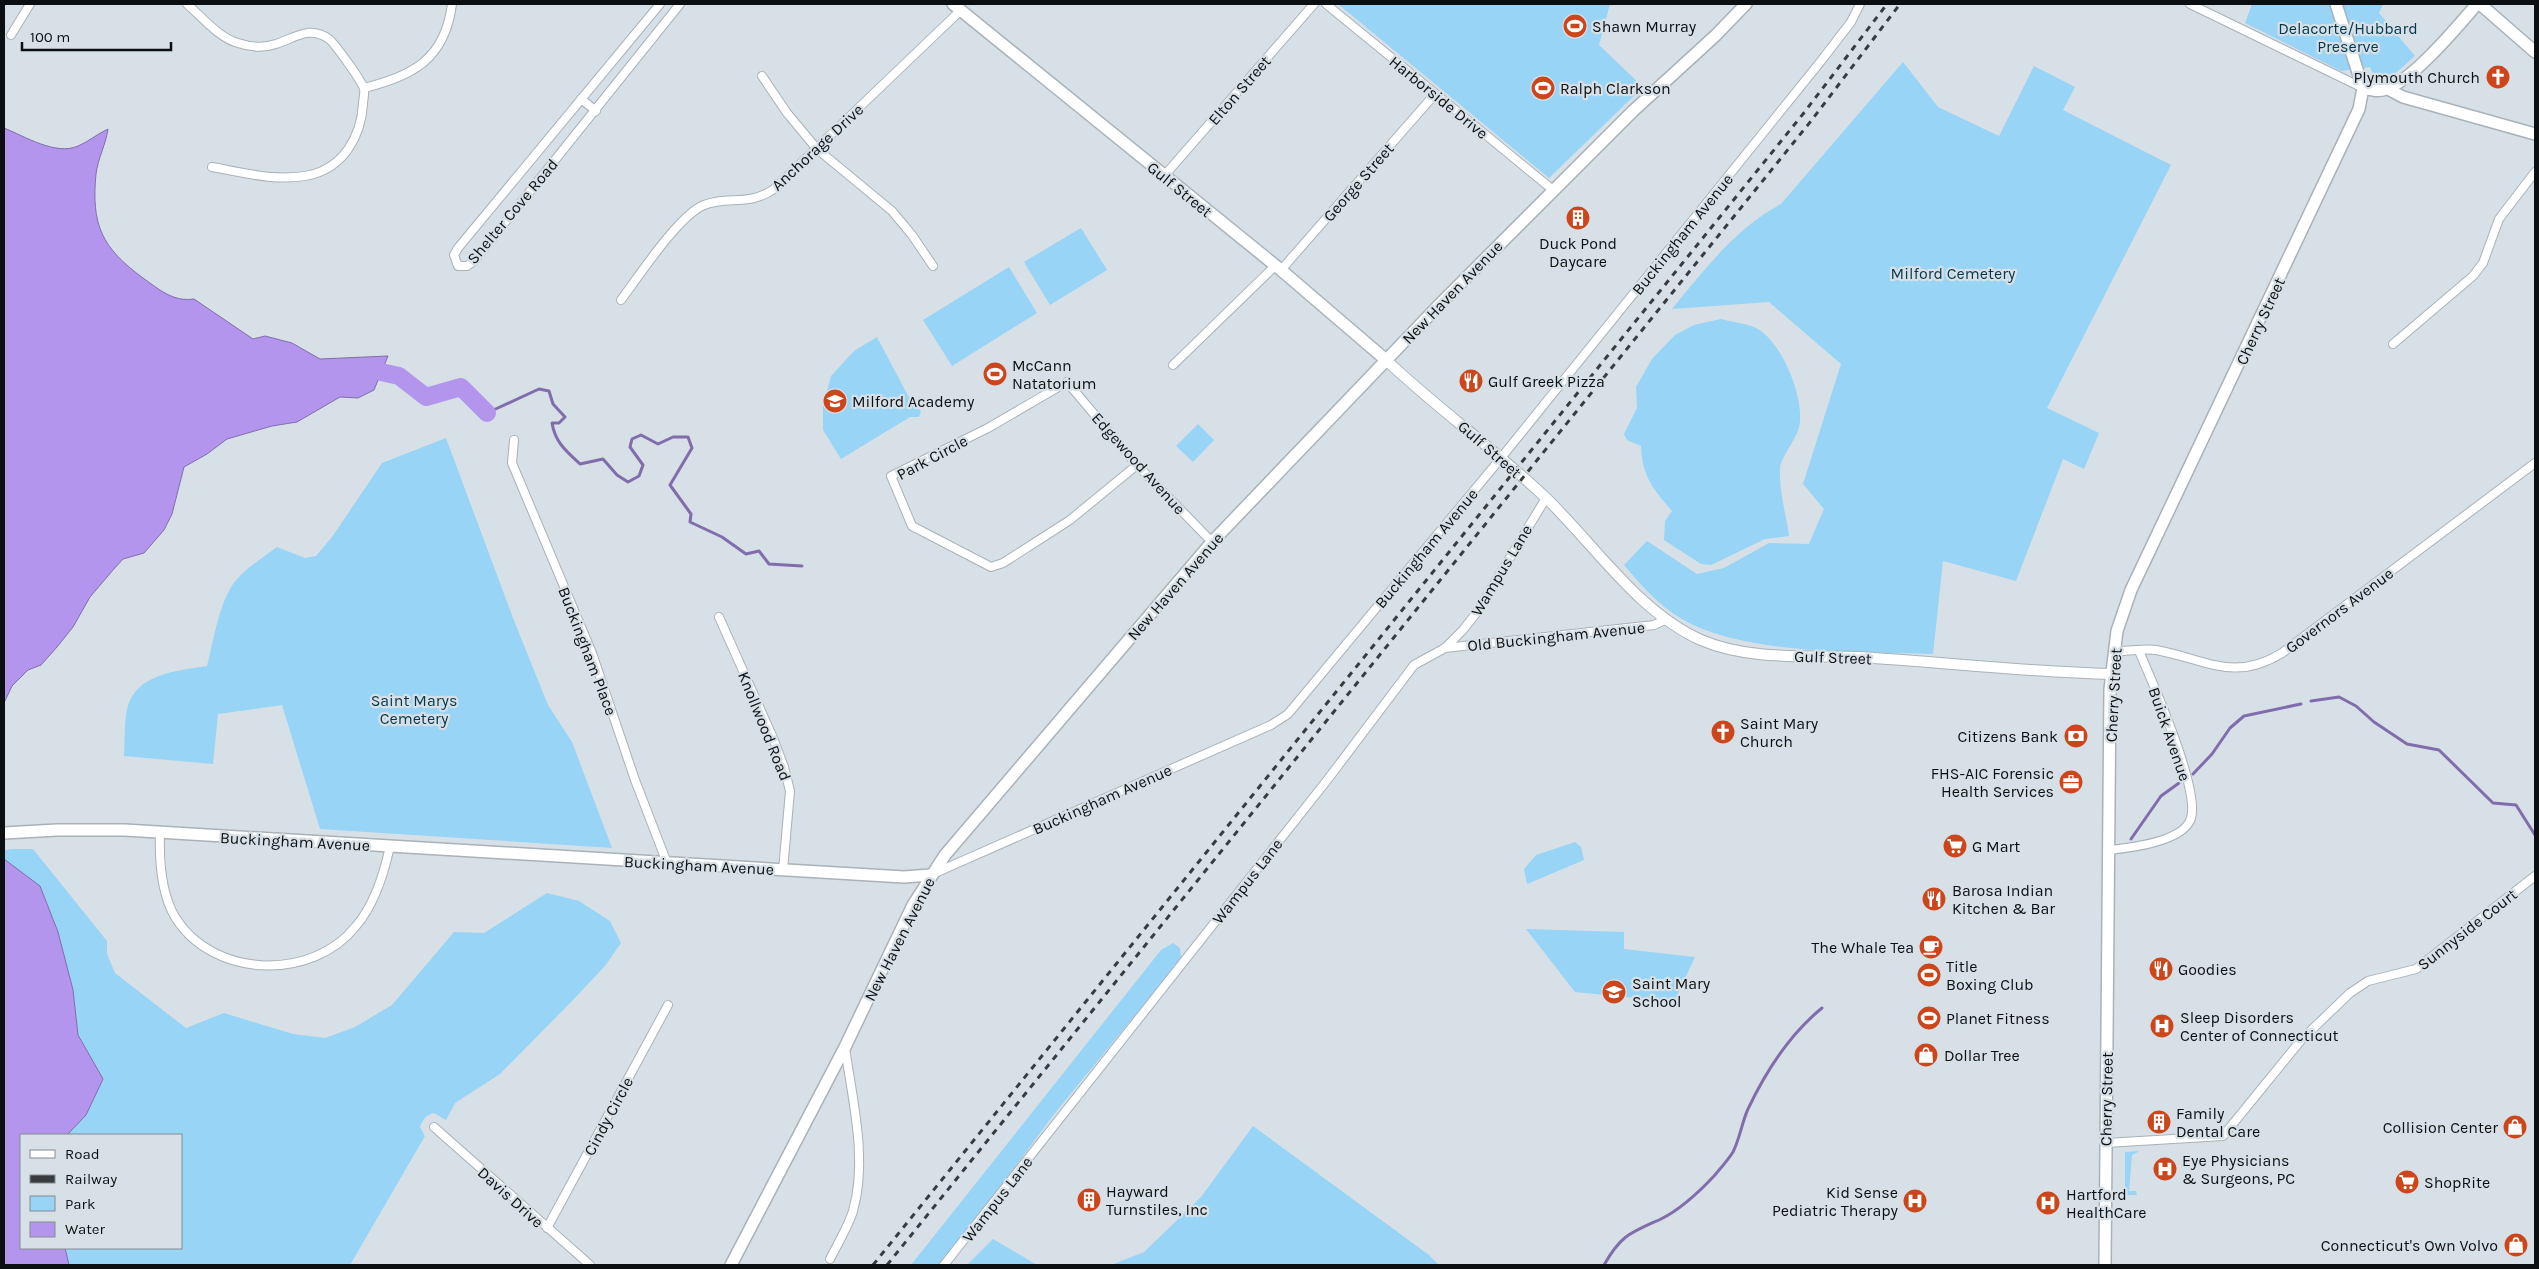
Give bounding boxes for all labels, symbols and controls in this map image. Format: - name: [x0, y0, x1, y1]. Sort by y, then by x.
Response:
- sports icon: Shawn Murray: [1562, 13, 1588, 39]
- place label: Shawn Murray: [1592, 17, 1697, 36]
- park label: Delacorte/Hubbard Preserve: [2278, 19, 2418, 56]
- scale bar: [22, 20, 171, 52]
- text: 100 m: [30, 28, 70, 46]
- street label: Elton Street: [1204, 52, 1275, 129]
- street label: Harborside Drive: [1386, 52, 1492, 143]
- church icon: Plymouth Church: [2485, 64, 2511, 90]
- place label: Plymouth Church: [2353, 68, 2480, 87]
- sports icon: Ralph Clarkson: [1530, 75, 1556, 101]
- place label: Ralph Clarkson: [1560, 79, 1671, 98]
- street label: Anchorage Drive: [768, 100, 867, 195]
- street label: George Street: [1319, 139, 1398, 225]
- street label: Shelter Cove Road: [463, 155, 562, 268]
- street label: Gulf Street: [1144, 158, 1216, 221]
- street label: Buckingham Avenue: [1628, 170, 1737, 299]
- building icon: Duck Pond Daycare: [1565, 205, 1591, 231]
- place label: Duck Pond Daycare: [1539, 234, 1617, 271]
- street label: New Haven Avenue: [1398, 237, 1507, 348]
- park label: Milford Cemetery: [1891, 264, 2016, 283]
- street label: Cherry Street: [2232, 274, 2289, 368]
- place label: McCann Natatorium: [1012, 356, 1097, 393]
- sports icon: McCann Natatorium: [982, 361, 1008, 387]
- restaurant icon: Gulf Greek Pizza: [1458, 368, 1484, 394]
- place label: Gulf Greek Pizza: [1488, 372, 1605, 391]
- school or university icon: Milford Academy: [822, 388, 848, 414]
- place label: Milford Academy: [852, 392, 975, 411]
- street label: Edgewood Avenue: [1088, 408, 1189, 518]
- street label: Gulf Street: [1454, 417, 1525, 482]
- street label: Park Circle: [894, 431, 971, 484]
- street label: Buckingham Avenue: [1371, 485, 1482, 612]
- street label: Wampus Lane: [1467, 521, 1536, 619]
- street label: New Haven Avenue: [1123, 529, 1227, 644]
- street label: Governors Avenue: [2282, 564, 2397, 657]
- street label: Buckingham Place: [554, 584, 621, 718]
- street label: Old Buckingham Avenue: [1466, 618, 1646, 655]
- street label: Gulf Street: [1794, 647, 1872, 668]
- street label: Cherry Street: [2102, 647, 2125, 743]
- street label: Knollwood Road: [734, 669, 795, 784]
- street label: Buick Avenue: [2145, 685, 2194, 784]
- park label: Saint Marys Cemetery: [371, 691, 457, 728]
- place label: Saint Mary Church: [1740, 714, 1819, 751]
- church icon: Saint Mary Church: [1710, 719, 1736, 745]
- bank icon: Citizens Bank: [2063, 723, 2089, 749]
- place label: Citizens Bank: [1958, 727, 2058, 746]
- street label: Buckingham Avenue: [1030, 760, 1175, 839]
- place label: FHS-AIC Forensic Health Services: [1931, 764, 2054, 801]
- office icon: FHS-AIC Forensic Health Services: [2058, 769, 2084, 795]
- street label: Buckingham Avenue: [219, 828, 370, 855]
- supermarket icon: G Mart: [1942, 833, 1968, 859]
- street label: Wampus Lane: [1208, 835, 1287, 928]
- place label: G Mart: [1972, 837, 2020, 856]
- street label: Buckingham Avenue: [623, 852, 774, 879]
- street label: New Haven Avenue: [860, 874, 939, 1004]
- place label: Barosa Indian Kitchen & Bar: [1952, 881, 2055, 918]
- street label: Sunnyside Court: [2414, 885, 2521, 974]
- restaurant icon: Barosa Indian Kitchen & Bar: [1921, 886, 1947, 912]
- cafe icon: The Whale Tea: [1918, 934, 1944, 960]
- place label: The Whale Tea: [1811, 938, 1914, 957]
- restaurant icon: Goodies: [2148, 956, 2174, 982]
- place label: Title Boxing Club: [1946, 957, 2034, 994]
- place label: Goodies: [2178, 960, 2237, 979]
- sports icon: Title Boxing Club: [1916, 962, 1942, 988]
- place label: Saint Mary School: [1632, 974, 1711, 1011]
- school or university icon: Saint Mary School: [1601, 979, 1627, 1005]
- sports icon: Planet Fitness: [1916, 1005, 1942, 1031]
- place label: Sleep Disorders Center of Connecticut: [2180, 1008, 2339, 1045]
- place label: Planet Fitness: [1946, 1009, 2050, 1028]
- hospital icon: Sleep Disorders Center of Connecticut: [2149, 1013, 2175, 1039]
- shop icon: Dollar Tree: [1913, 1042, 1939, 1068]
- place label: Dollar Tree: [1944, 1046, 2020, 1065]
- street label: Cherry Street: [2096, 1052, 2117, 1146]
- street label: Cindy Circle: [580, 1074, 637, 1159]
- place label: Family Dental Care: [2176, 1104, 2260, 1141]
- building icon: Family Dental Care: [2146, 1109, 2172, 1135]
- shop icon: Collision Center: [2502, 1114, 2528, 1140]
- place label: Collision Center: [2383, 1118, 2498, 1137]
- legend: [20, 1134, 182, 1249]
- text: Road: [65, 1145, 100, 1163]
- place label: Eye Physicians & Surgeons, PC: [2182, 1151, 2295, 1188]
- street label: Wampus Lane: [958, 1153, 1037, 1246]
- hospital icon: Eye Physicians & Surgeons, PC: [2152, 1156, 2178, 1182]
- street label: Davis Drive: [474, 1163, 547, 1232]
- supermarket icon: ShopRite: [2394, 1169, 2420, 1195]
- text: Railway: [65, 1170, 117, 1188]
- place label: ShopRite: [2424, 1173, 2490, 1192]
- place label: Hayward Turnstiles, Inc: [1106, 1182, 1208, 1219]
- place label: Kid Sense Pediatric Therapy: [1772, 1183, 1899, 1220]
- place label: Hartford HealthCare: [2066, 1185, 2147, 1222]
- building icon: Hayward Turnstiles, Inc: [1076, 1187, 1102, 1213]
- hospital icon: Kid Sense Pediatric Therapy: [1902, 1188, 1928, 1214]
- hospital icon: Hartford HealthCare: [2035, 1190, 2061, 1216]
- text: Park: [65, 1195, 95, 1213]
- text: Water: [65, 1220, 106, 1238]
- shop icon: Connecticut's Own Volvo: [2503, 1232, 2529, 1258]
- place label: Connecticut's Own Volvo: [2321, 1236, 2498, 1255]

